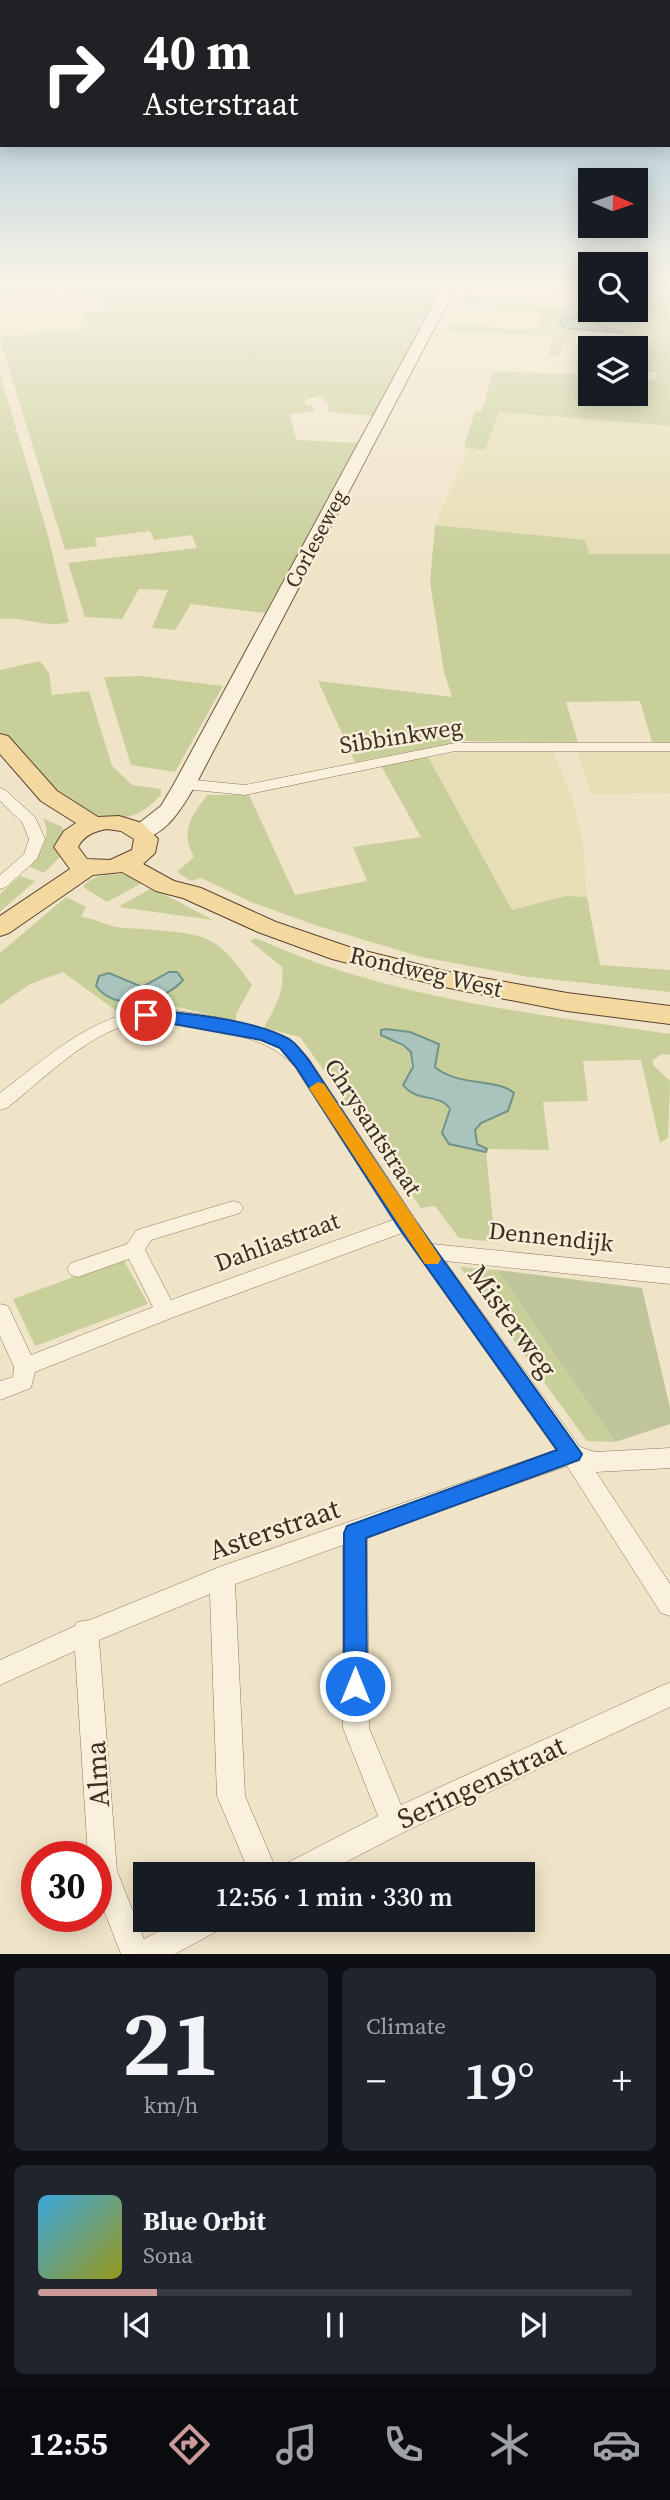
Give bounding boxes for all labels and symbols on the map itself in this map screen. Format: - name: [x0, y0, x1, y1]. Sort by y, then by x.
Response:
- north arrow: [578, 168, 648, 238]
- street label: Corleseweg: [278, 485, 354, 593]
- street label: Sibbinkweg: [337, 709, 465, 762]
- street label: Rondweg West: [347, 938, 506, 1005]
- pin: [116, 985, 176, 1045]
- street label: Chrysantstraat: [317, 1052, 430, 1202]
- street label: Dahliastraat: [210, 1204, 344, 1279]
- street label: Dennendijk: [487, 1214, 616, 1260]
- street label: Misterweg: [459, 1257, 567, 1385]
- street label: Asterstraat: [203, 1489, 345, 1569]
- position arrow: [318, 1649, 392, 1723]
- street label: Seringenstraat: [391, 1726, 572, 1838]
- street label: Alma: [76, 1739, 118, 1808]
- speed limit sign: 30: [21, 1841, 112, 1932]

